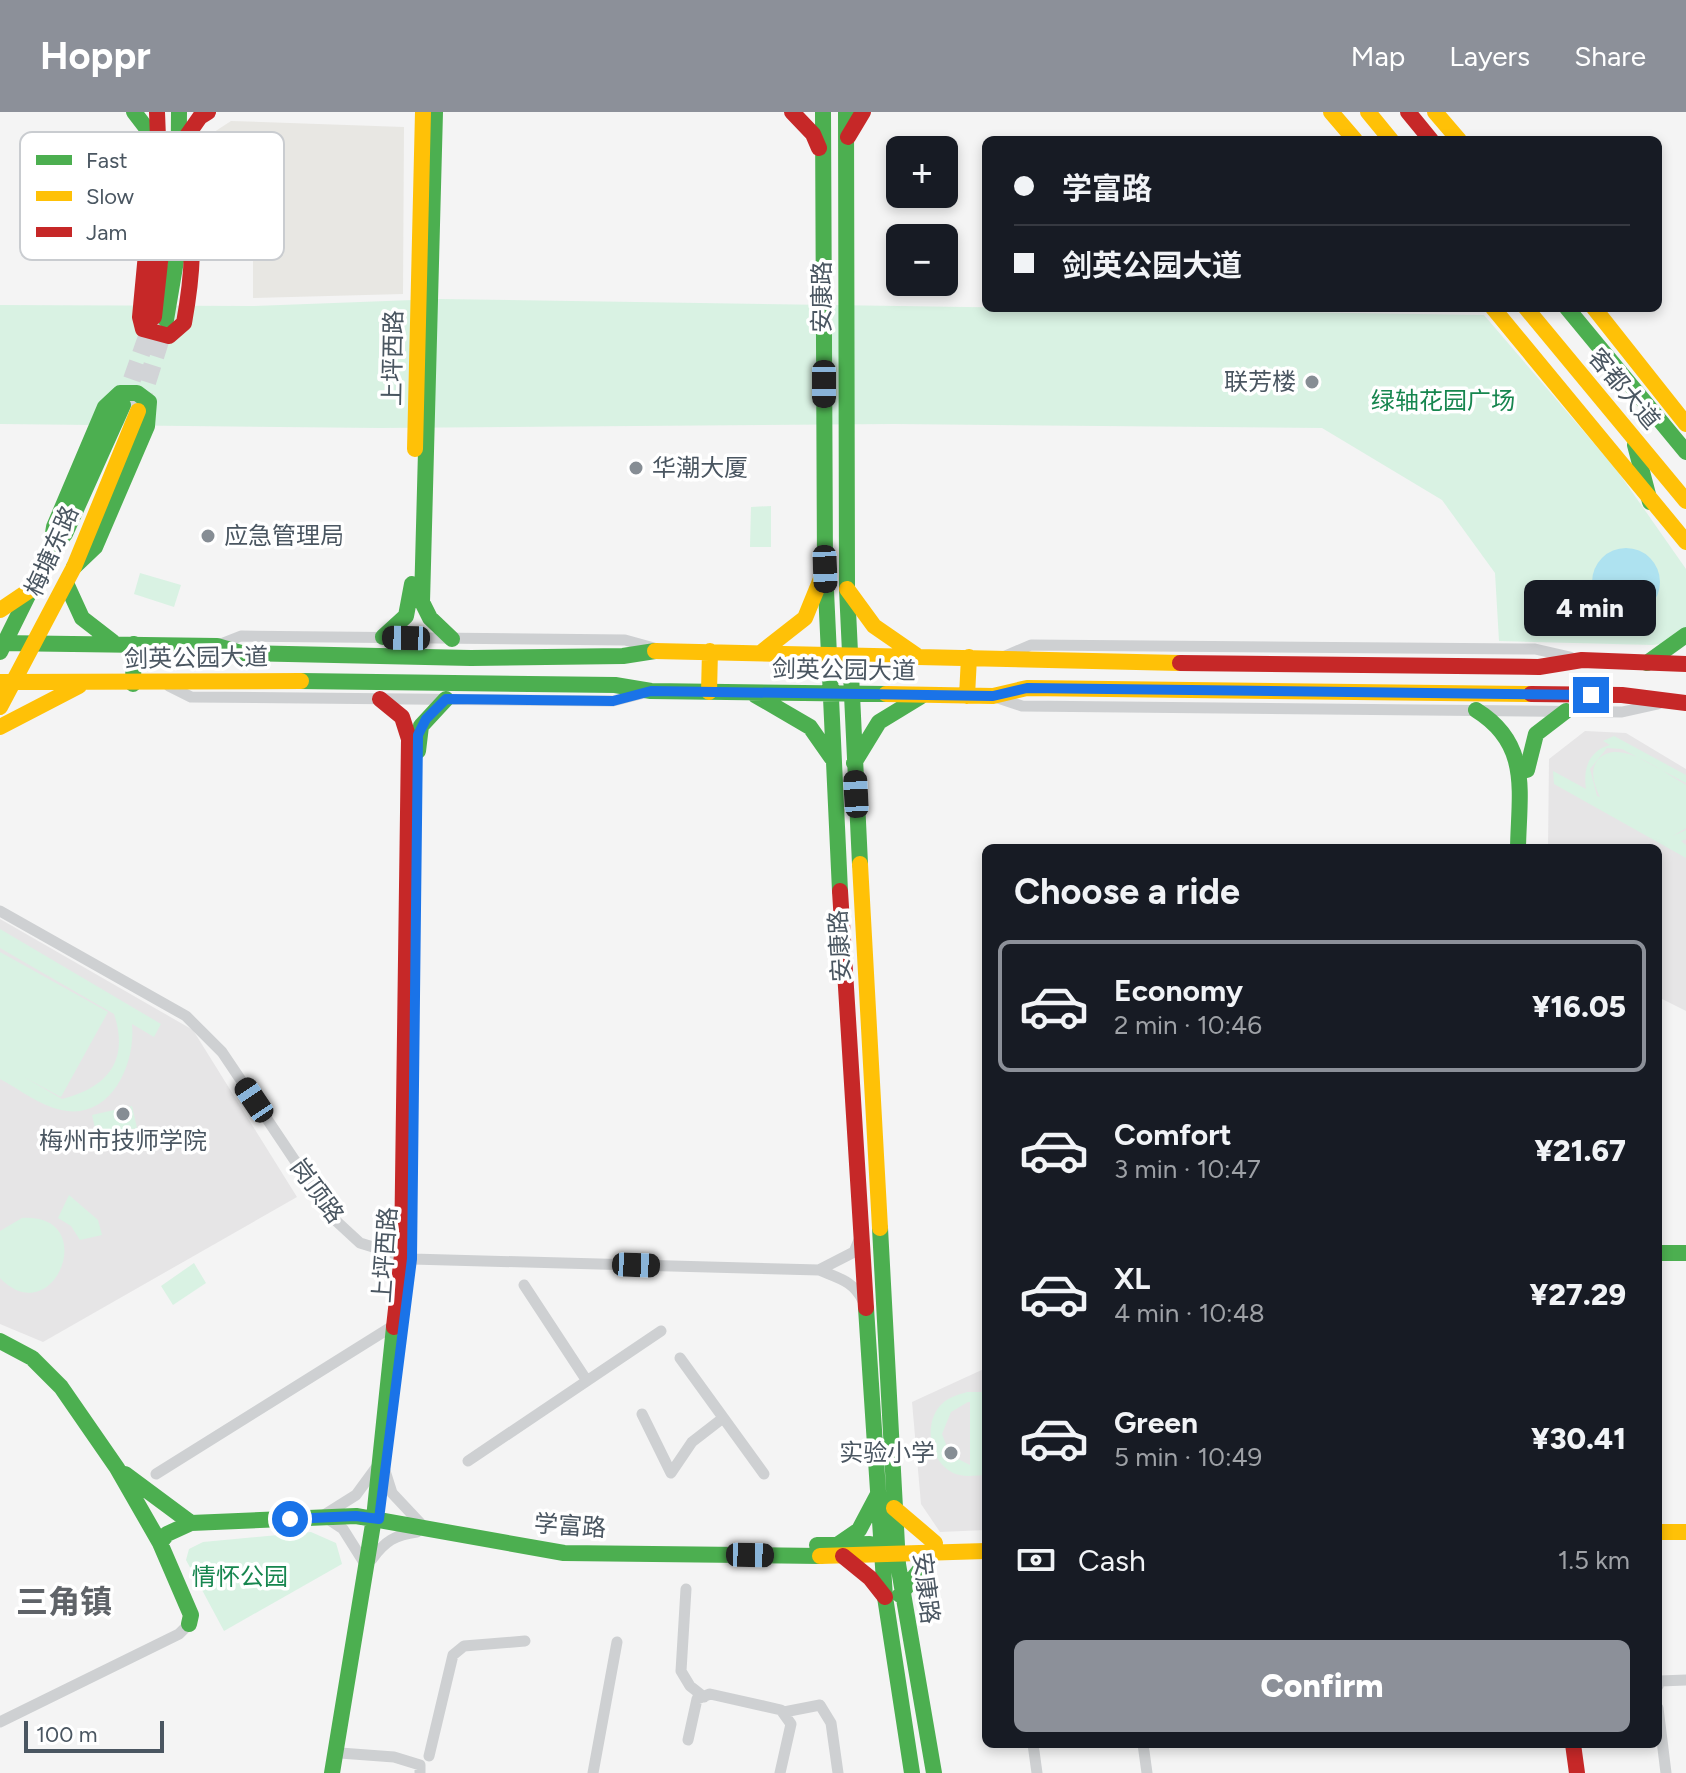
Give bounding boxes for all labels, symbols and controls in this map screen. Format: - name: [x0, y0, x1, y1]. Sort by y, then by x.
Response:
- text: Hoppr: [40, 33, 151, 79]
- text: Map: [1351, 39, 1405, 73]
- text: Layers: [1449, 39, 1530, 73]
- text: Share: [1574, 39, 1646, 73]
- legend: [20, 132, 284, 260]
- map controls: [886, 136, 958, 296]
- button: +: [886, 136, 958, 208]
- text: Fast: [86, 147, 128, 174]
- text: 学富路: [1062, 170, 1152, 207]
- text: Slow: [86, 183, 135, 210]
- text: Jam: [86, 219, 127, 246]
- button: −: [886, 224, 958, 296]
- text: 剑英公园大道: [1062, 247, 1242, 284]
- street label: 安康路: [807, 261, 836, 333]
- street label: 上坪西路: [377, 310, 408, 406]
- street label: 客都大道: [1582, 343, 1666, 435]
- car: [812, 360, 836, 408]
- place label: 联芳楼: [1224, 367, 1296, 396]
- marker: 联芳楼: [1303, 373, 1321, 391]
- park label: 绿轴花园广场: [1371, 386, 1515, 415]
- place label: 华潮大厦: [652, 453, 748, 482]
- marker: 华潮大厦: [627, 459, 645, 477]
- street label: 梅塘东路: [19, 501, 84, 601]
- place label: 应急管理局: [224, 521, 344, 550]
- marker: 应急管理局: [199, 527, 217, 545]
- car: [812, 545, 838, 593]
- callout: 4 min: [1525, 579, 1657, 635]
- text: 4 min: [1556, 592, 1624, 624]
- car: [382, 626, 430, 650]
- street label: 剑英公园大道: [124, 642, 268, 673]
- street label: 剑英公园大道: [772, 654, 916, 685]
- route end: [1573, 677, 1609, 713]
- car: [843, 769, 869, 819]
- text: Choose a ride: [1014, 870, 1240, 913]
- street label: 安康路: [823, 909, 856, 983]
- icon: car: [1018, 970, 1090, 1042]
- text: Economy: [1114, 972, 1243, 1009]
- text: ¥16.05: [1532, 988, 1626, 1025]
- text: 2 min · 10:46: [1114, 1009, 1262, 1041]
- car: [231, 1073, 277, 1127]
- marker: 梅州市技师学院: [114, 1105, 132, 1123]
- icon: car: [1018, 1114, 1090, 1186]
- text: Comfort: [1114, 1116, 1232, 1153]
- place label: 梅州市技师学院: [39, 1126, 207, 1155]
- text: ¥21.67: [1534, 1132, 1626, 1169]
- street label: 岗顶路: [285, 1153, 350, 1228]
- text: 3 min · 10:47: [1114, 1153, 1261, 1185]
- street label: 上坪西路: [367, 1206, 402, 1304]
- car: [612, 1252, 660, 1278]
- icon: car: [1018, 1258, 1090, 1330]
- text: XL: [1114, 1260, 1150, 1297]
- text: ¥27.29: [1530, 1276, 1626, 1313]
- text: 4 min · 10:48: [1114, 1297, 1265, 1329]
- icon: car: [1018, 1402, 1090, 1474]
- text: Green: [1114, 1404, 1198, 1441]
- text: ¥30.41: [1531, 1420, 1626, 1457]
- place label: 实验小学: [839, 1438, 935, 1467]
- text: 5 min · 10:49: [1114, 1441, 1262, 1473]
- marker: 实验小学: [942, 1444, 960, 1462]
- route start: [272, 1501, 308, 1537]
- street label: 学富路: [533, 1509, 607, 1542]
- icon: cash: [1014, 1538, 1058, 1582]
- text: Cash: [1078, 1542, 1146, 1579]
- car: [726, 1543, 774, 1567]
- text: 1.5 km: [1558, 1544, 1630, 1576]
- street label: 安康路: [908, 1550, 945, 1625]
- park label: 情怀公园: [192, 1562, 288, 1591]
- district label: 三角镇: [16, 1583, 112, 1621]
- button: Confirm: [1014, 1640, 1630, 1732]
- scale bar: [24, 1717, 164, 1753]
- text: 100 m: [36, 1721, 97, 1748]

